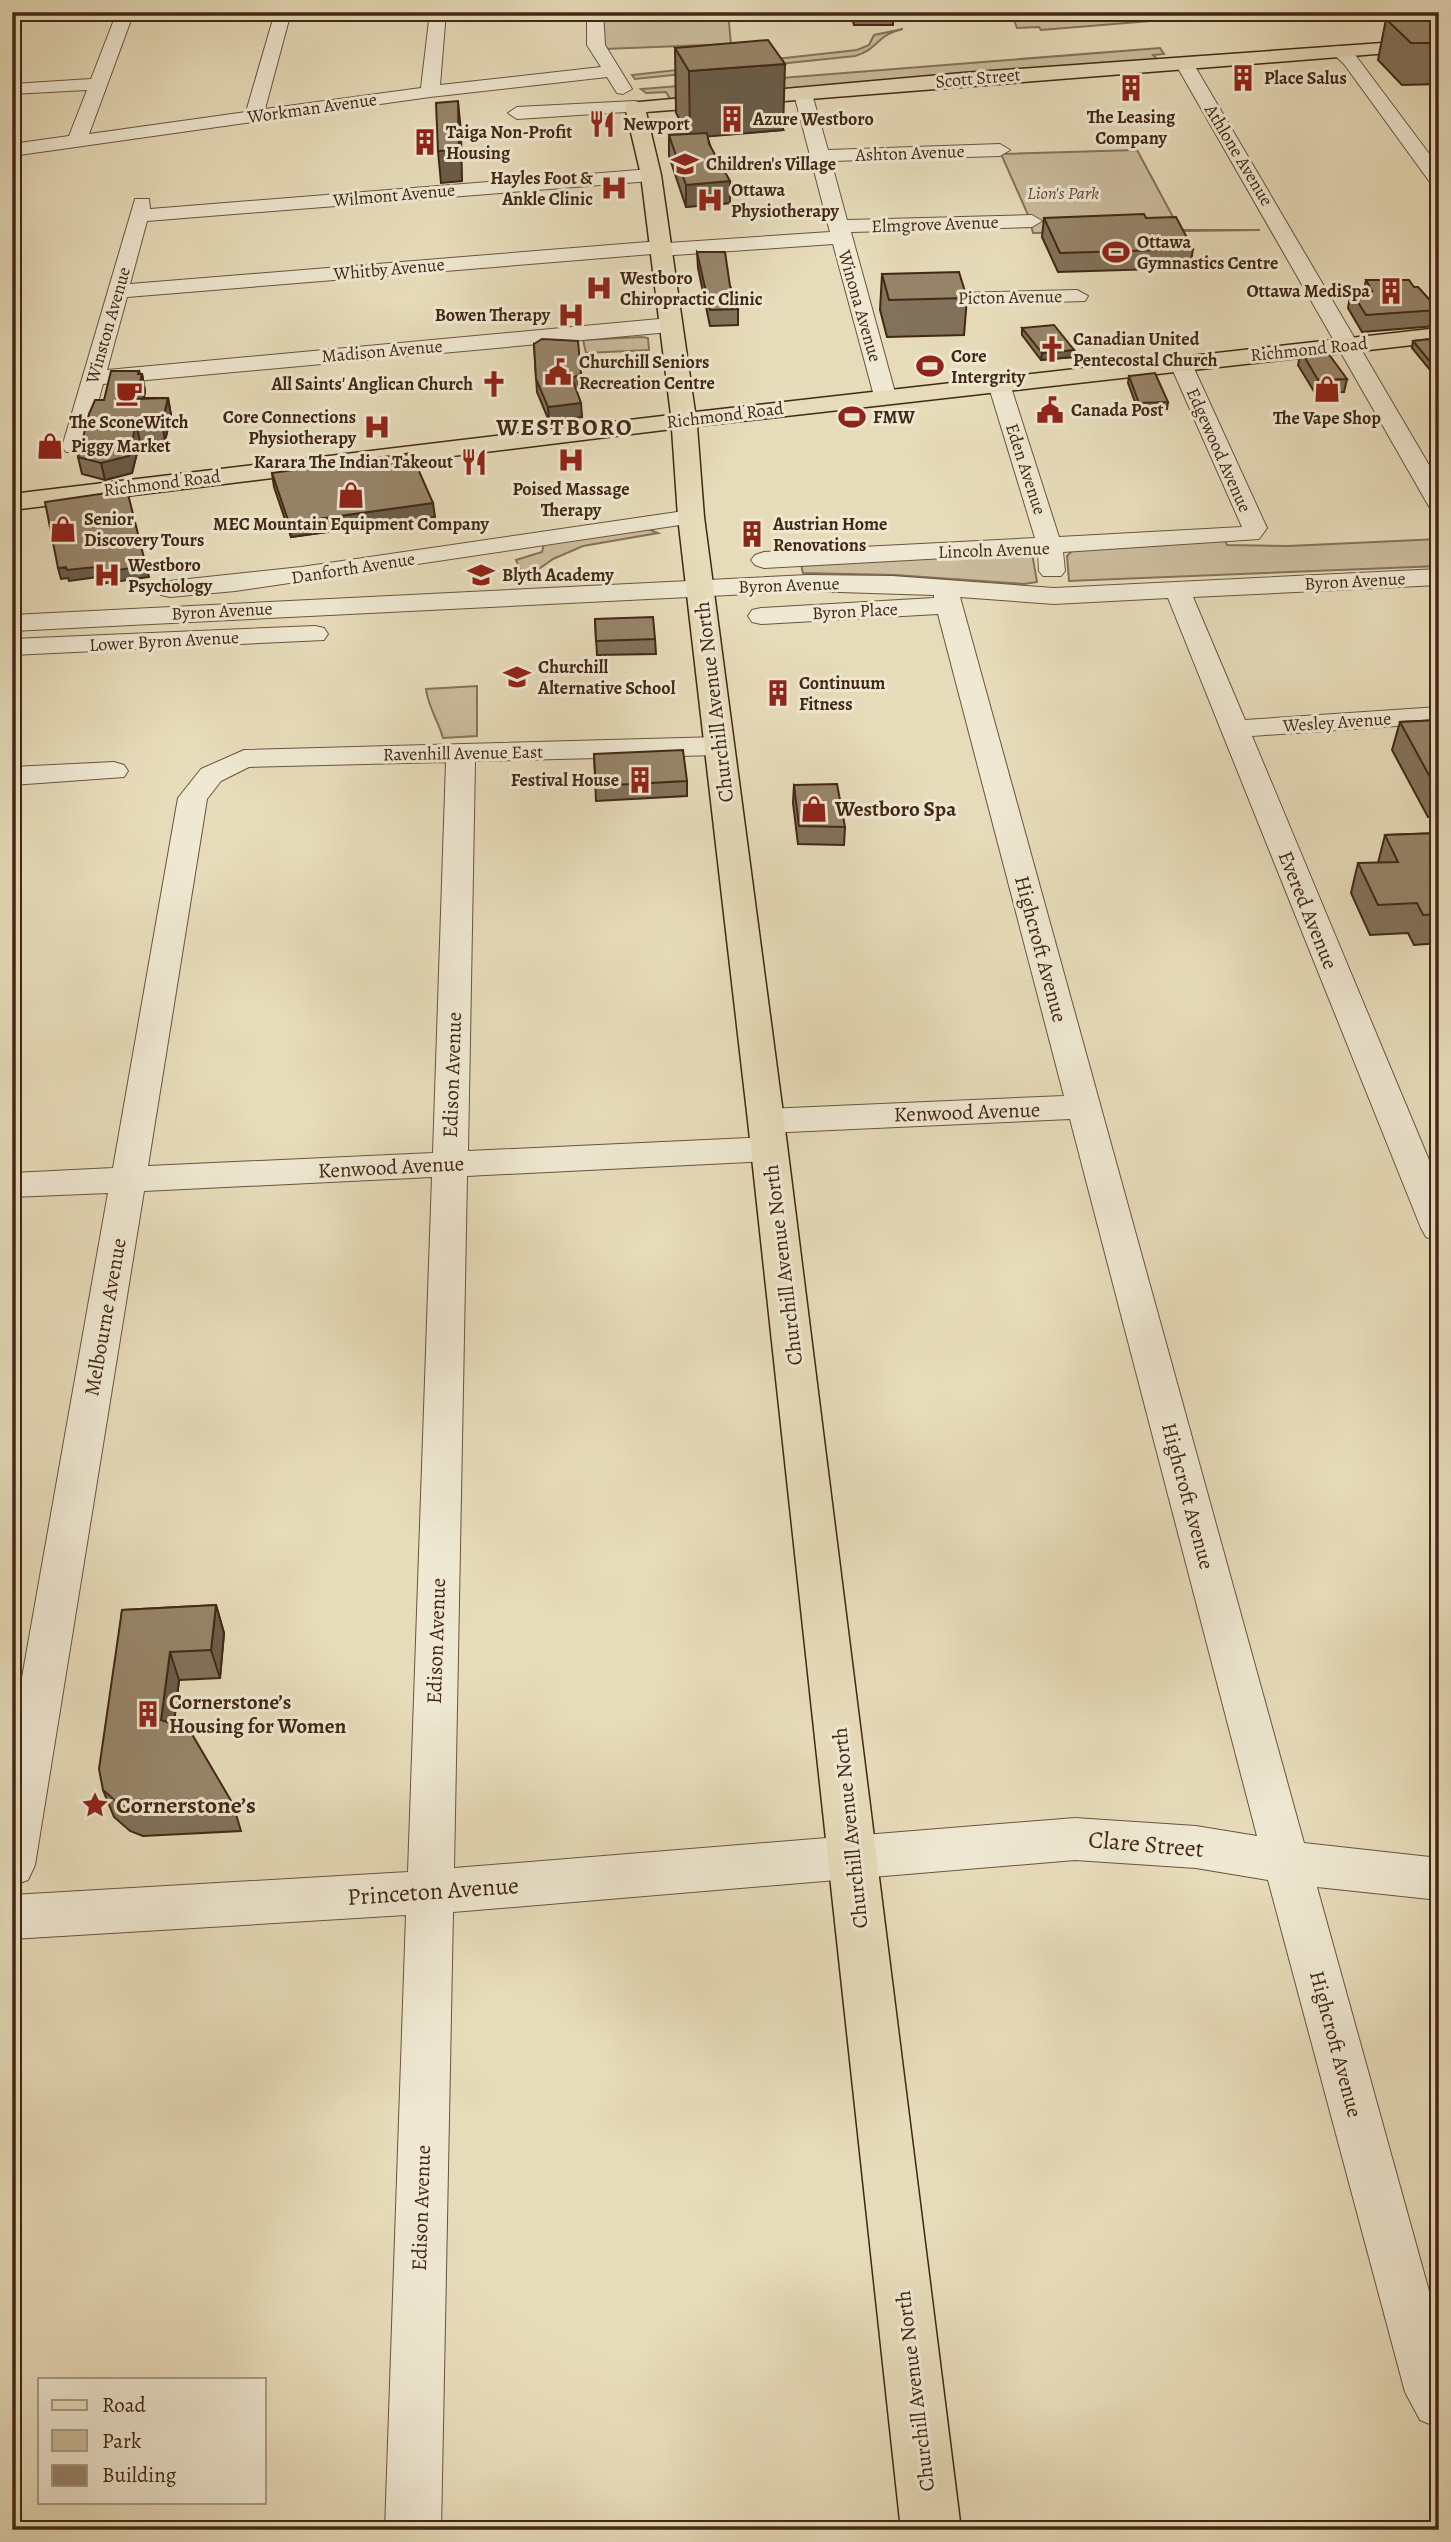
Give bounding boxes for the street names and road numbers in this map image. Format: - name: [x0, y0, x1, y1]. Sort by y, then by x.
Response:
- street label: Scott Street: [935, 62, 1022, 94]
- street label: Workman Avenue: [245, 87, 378, 129]
- street label: Athlone Avenue: [1199, 99, 1279, 210]
- street label: Ashton Avenue: [854, 139, 965, 167]
- street label: Wilmont Avenue: [331, 178, 456, 212]
- street label: Elmgrove Avenue: [871, 210, 999, 238]
- street label: Winona Avenue: [832, 246, 887, 365]
- street label: Whitby Avenue: [332, 252, 445, 286]
- street label: Winston Avenue: [80, 264, 136, 387]
- street label: Picton Avenue: [958, 284, 1062, 310]
- street label: Richmond Road: [1249, 331, 1369, 367]
- street label: Madison Avenue: [320, 334, 444, 368]
- street label: Edgewood Avenue: [1181, 384, 1257, 516]
- street label: Richmond Road: [665, 396, 785, 434]
- street label: Eden Avenue: [1000, 420, 1052, 518]
- street label: Richmond Road: [102, 464, 222, 502]
- street label: Lincoln Avenue: [938, 536, 1050, 564]
- street label: Danforth Avenue: [289, 546, 417, 590]
- street label: Byron Avenue: [1304, 566, 1406, 596]
- street label: Byron Avenue: [738, 571, 840, 599]
- street label: Byron Avenue: [171, 596, 273, 626]
- street label: Byron Place: [812, 597, 898, 625]
- street label: Churchill Avenue North: [688, 600, 740, 804]
- street label: Lower Byron Avenue: [88, 625, 240, 657]
- street label: Wesley Avenue: [1281, 706, 1392, 738]
- street label: Ravenhill Avenue East: [383, 740, 543, 766]
- street label: Evered Avenue: [1272, 847, 1344, 973]
- street label: Highcroft Avenue: [1008, 873, 1074, 1025]
- street label: Edison Avenue: [436, 1011, 468, 1139]
- street label: Kenwood Avenue: [893, 1095, 1041, 1129]
- street label: Kenwood Avenue: [317, 1149, 465, 1185]
- street label: Churchill Avenue North: [757, 1163, 809, 1367]
- street label: Melbourne Avenue: [77, 1236, 133, 1398]
- street label: Highcroft Avenue: [1155, 1420, 1221, 1572]
- street label: Edison Avenue: [420, 1577, 452, 1705]
- street label: Churchill Avenue North: [826, 1726, 874, 1930]
- street label: Clare Street: [1087, 1823, 1205, 1865]
- street label: Princeton Avenue: [346, 1869, 520, 1913]
- street label: Highcroft Avenue: [1303, 1968, 1369, 2120]
- street label: Edison Avenue: [405, 2144, 437, 2272]
- street label: Churchill Avenue North: [889, 2289, 941, 2493]

